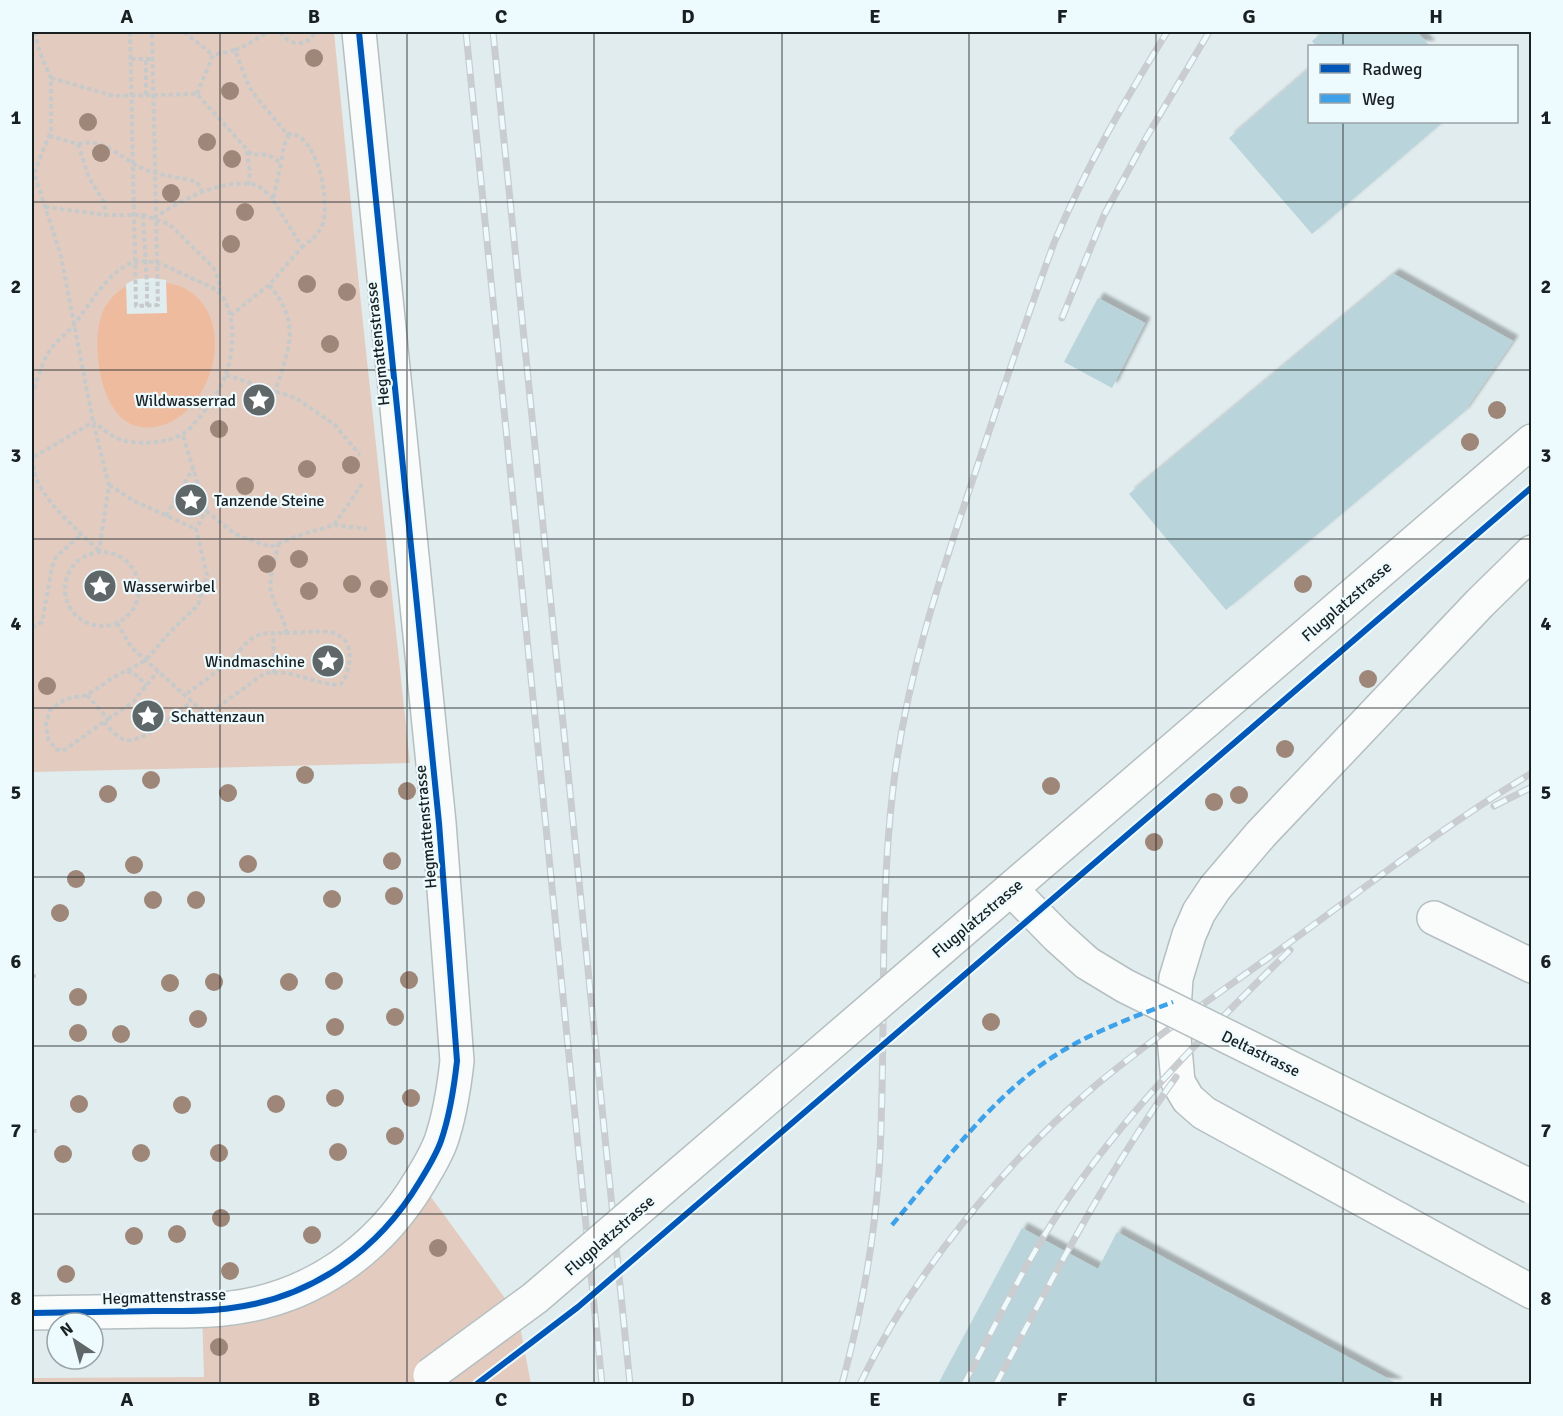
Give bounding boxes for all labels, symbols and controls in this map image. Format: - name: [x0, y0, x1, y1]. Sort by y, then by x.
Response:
- text: A: [121, 4, 134, 29]
- text: B: [308, 4, 320, 29]
- text: C: [495, 4, 507, 29]
- text: D: [681, 4, 695, 29]
- text: E: [869, 4, 881, 29]
- text: F: [1057, 4, 1068, 29]
- text: G: [1242, 4, 1256, 29]
- text: H: [1429, 4, 1443, 29]
- legend: [1308, 45, 1518, 123]
- text: Radweg: [1362, 58, 1423, 80]
- text: Weg: [1362, 88, 1395, 110]
- text: 1: [11, 105, 22, 130]
- text: 1: [1541, 105, 1552, 130]
- text: 2: [11, 274, 21, 299]
- text: 2: [1541, 274, 1551, 299]
- street label: Hegmattenstrasse: [362, 281, 394, 407]
- place icon: Wildwasserrad: [241, 382, 277, 418]
- place label: Wildwasserrad: [135, 391, 236, 411]
- text: 3: [11, 443, 21, 468]
- text: 3: [1541, 443, 1551, 468]
- place icon: Tanzende Steine: [173, 482, 209, 518]
- place label: Tanzende Steine: [214, 491, 325, 511]
- street label: Flugplatzstrasse: [1298, 557, 1396, 646]
- place icon: Wasserwirbel: [82, 568, 118, 604]
- place label: Wasserwirbel: [123, 577, 216, 597]
- text: 4: [11, 611, 22, 636]
- text: 4: [1541, 611, 1552, 636]
- place icon: Windmaschine: [310, 643, 346, 679]
- place label: Windmaschine: [205, 652, 305, 672]
- place icon: Schattenzaun: [130, 698, 166, 734]
- place label: Schattenzaun: [171, 707, 265, 727]
- street label: Hegmattenstrasse: [411, 764, 441, 890]
- text: 5: [11, 780, 21, 805]
- text: 5: [1541, 780, 1551, 805]
- street label: Flugplatzstrasse: [928, 875, 1027, 963]
- text: 6: [11, 949, 22, 974]
- text: 6: [1541, 949, 1552, 974]
- street label: Deltastrasse: [1218, 1026, 1303, 1082]
- text: 7: [11, 1118, 22, 1143]
- text: 7: [1541, 1118, 1552, 1143]
- street label: Flugplatzstrasse: [561, 1191, 659, 1280]
- street label: Hegmattenstrasse: [102, 1285, 226, 1309]
- text: 8: [11, 1286, 22, 1311]
- text: 8: [1541, 1286, 1552, 1311]
- north arrow: [45, 1311, 105, 1371]
- text: N: [56, 1318, 77, 1341]
- text: A: [121, 1387, 134, 1412]
- text: B: [308, 1387, 320, 1412]
- text: C: [495, 1387, 507, 1412]
- text: D: [681, 1387, 695, 1412]
- text: E: [869, 1387, 881, 1412]
- text: F: [1057, 1387, 1068, 1412]
- text: G: [1242, 1387, 1256, 1412]
- text: H: [1429, 1387, 1443, 1412]

